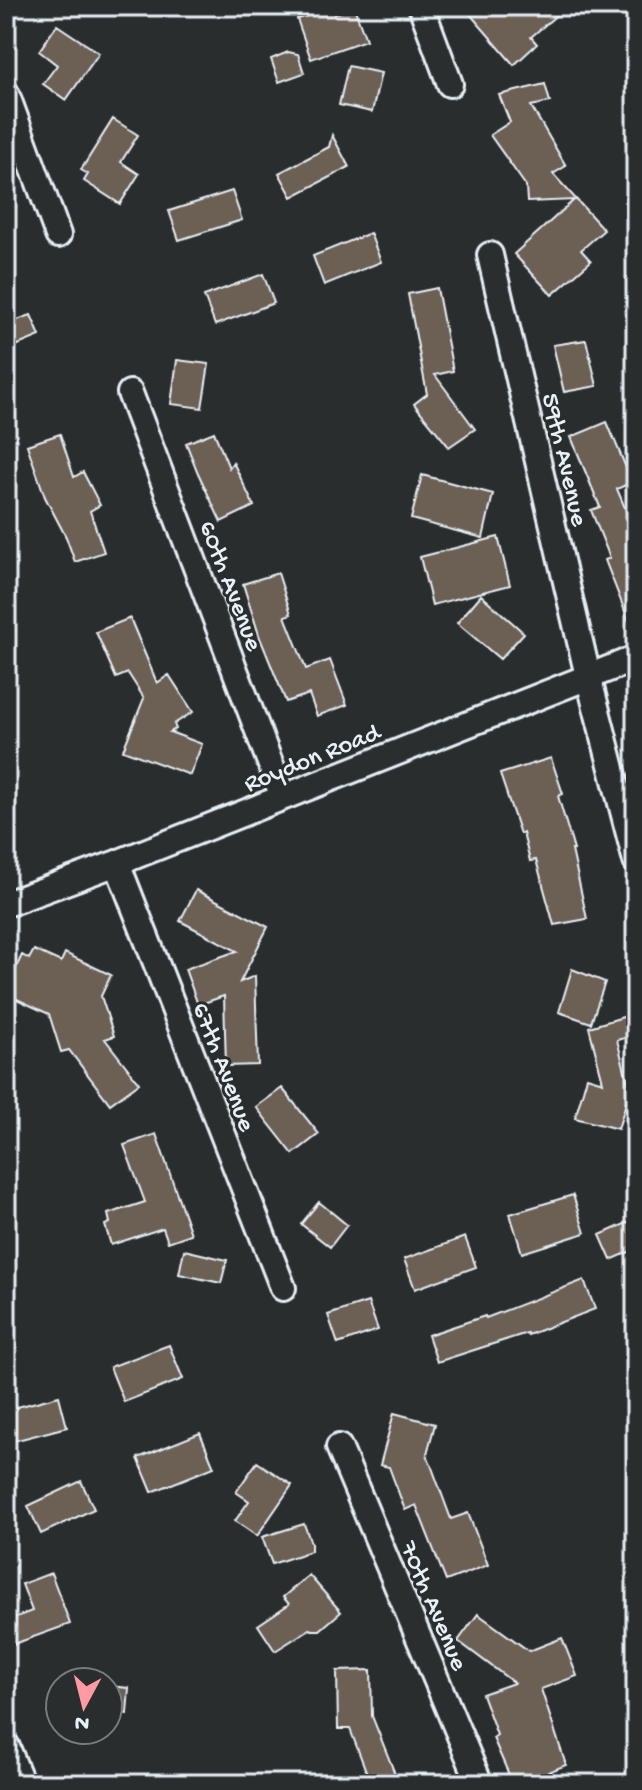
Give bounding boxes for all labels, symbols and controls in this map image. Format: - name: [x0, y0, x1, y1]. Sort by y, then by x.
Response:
- street label: 59th Avenue: [532, 390, 593, 530]
- street label: 60th Avenue: [190, 517, 268, 657]
- street label: Roydon Road: [240, 718, 387, 802]
- street label: 67th Avenue: [183, 999, 261, 1137]
- street label: 70th Avenue: [390, 1537, 473, 1676]
- north arrow: [44, 1666, 124, 1746]
- text: N: [73, 1708, 91, 1736]

